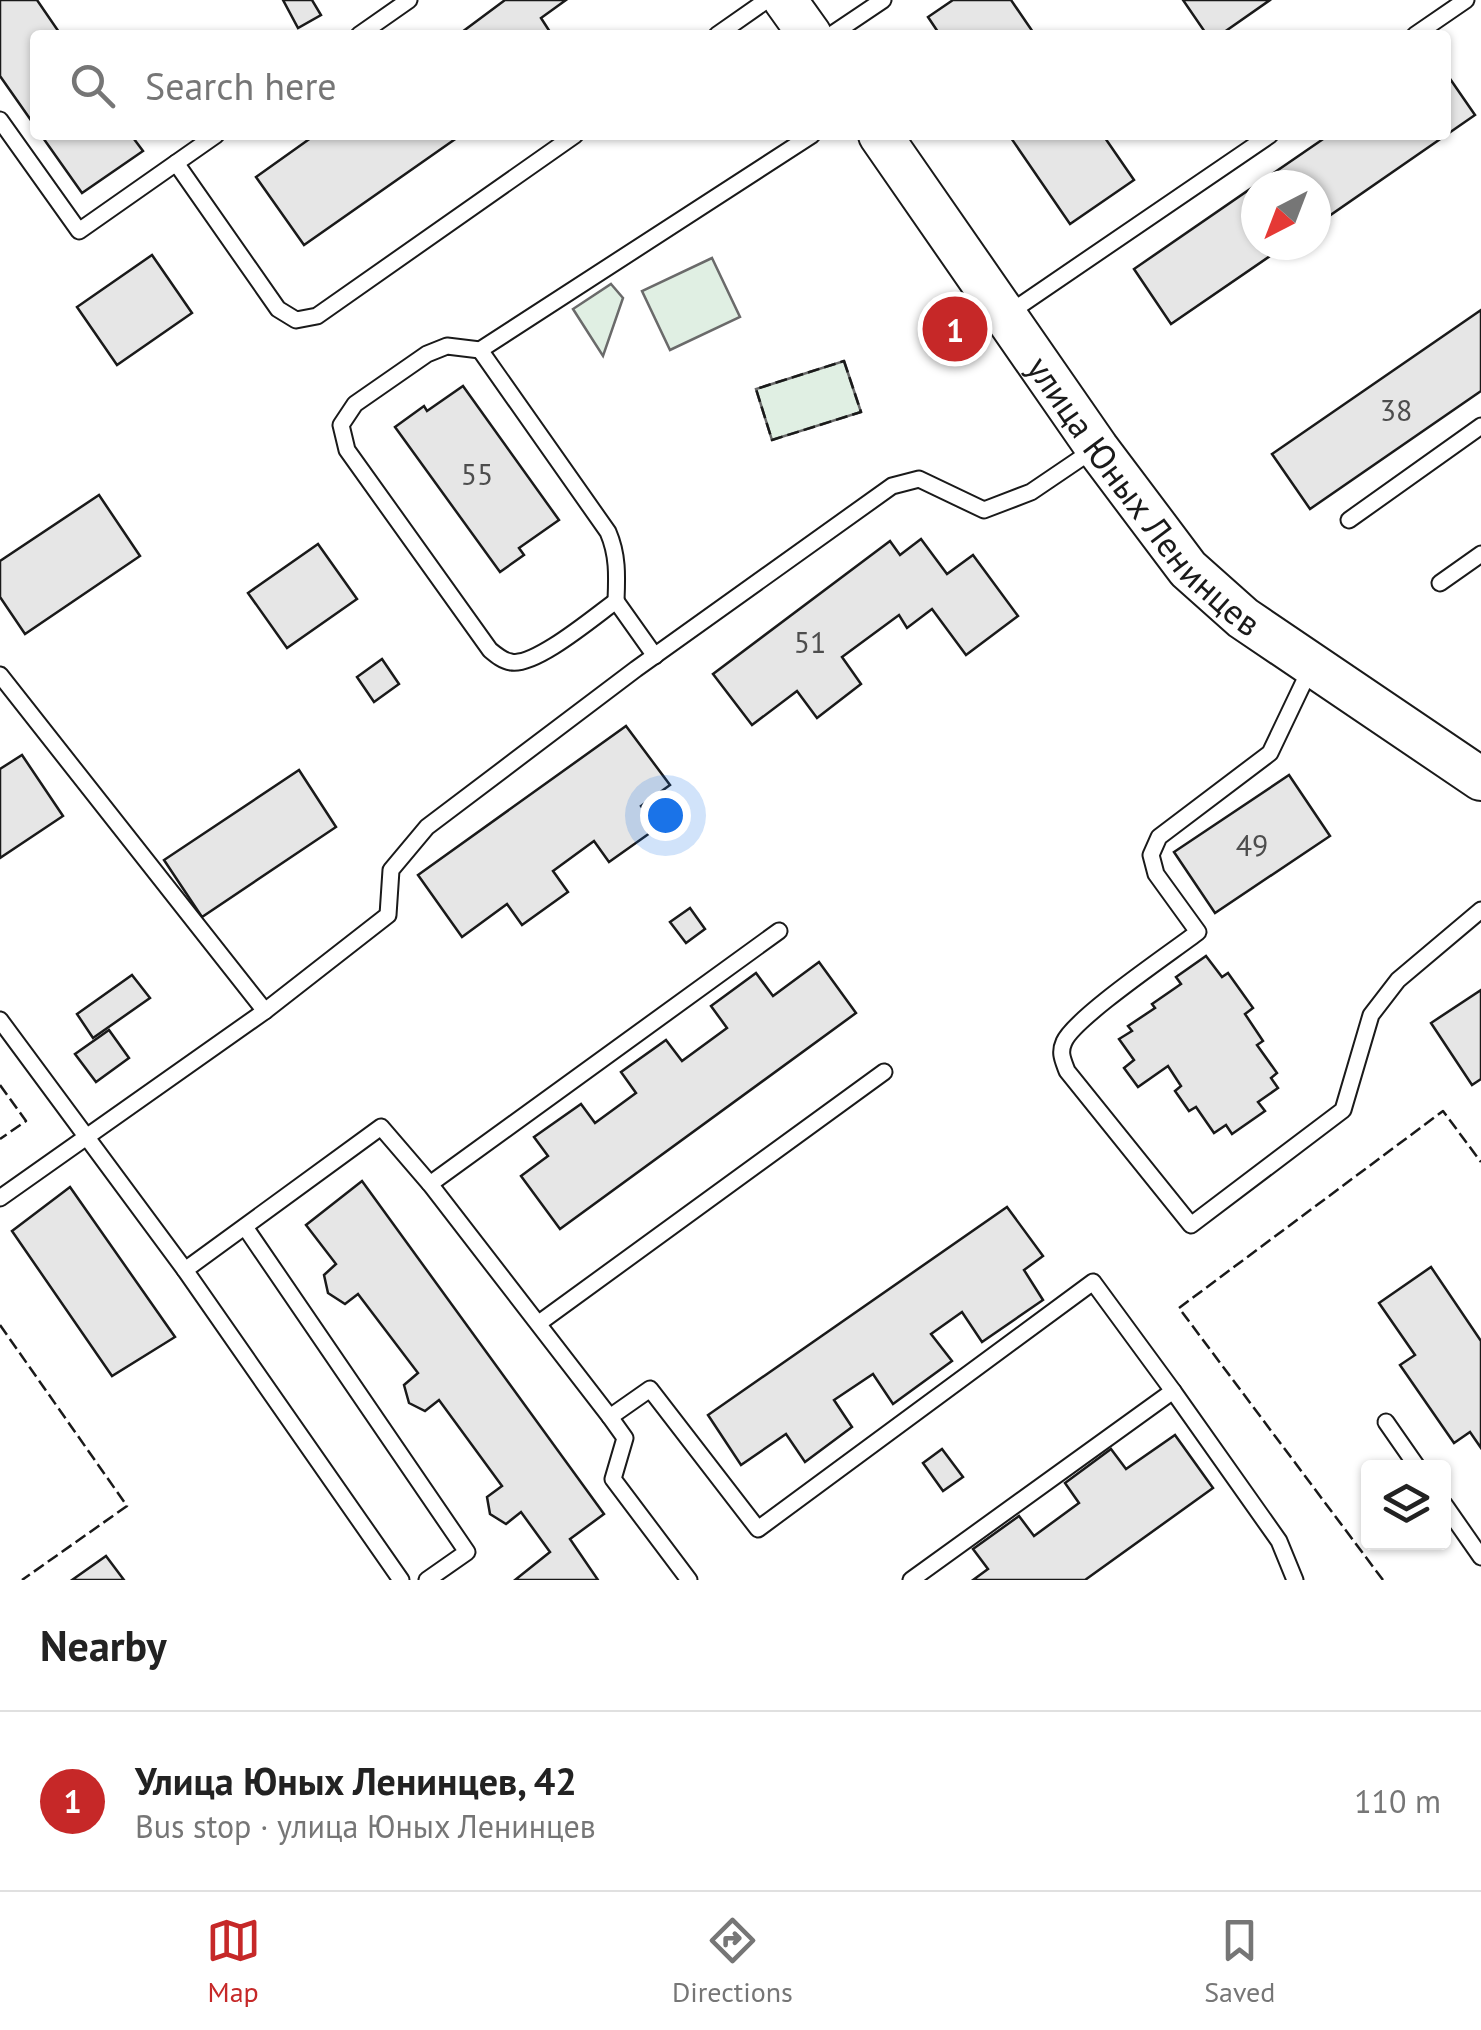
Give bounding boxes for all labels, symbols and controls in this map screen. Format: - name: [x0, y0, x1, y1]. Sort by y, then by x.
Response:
- search box: [30, 30, 1451, 140]
- icon: search: [65, 58, 120, 113]
- text: Search here: [145, 61, 337, 110]
- north arrow: [1241, 170, 1331, 260]
- pin: 1: [922, 292, 988, 366]
- street label: улица Юных Ленинцев: [1017, 347, 1270, 646]
- house number: 38: [1380, 390, 1412, 429]
- house number: 55: [461, 454, 493, 493]
- house number: 51: [794, 622, 826, 661]
- your location: [640, 790, 691, 841]
- house number: 49: [1236, 825, 1268, 864]
- map controls: [1361, 1460, 1451, 1550]
- button: layers: [1361, 1460, 1451, 1550]
- text: Nearby: [40, 1618, 167, 1673]
- text: Улица Юных Ленинцев, 42: [135, 1756, 577, 1805]
- text: 1: [63, 1780, 82, 1822]
- text: 110 m: [1354, 1780, 1441, 1822]
- text: Bus stop · улица Юных Ленинцев: [135, 1805, 596, 1847]
- tab: Map: [206, 1913, 261, 2010]
- tab: Directions: [672, 1913, 793, 2010]
- tab: Saved: [1204, 1913, 1275, 2010]

